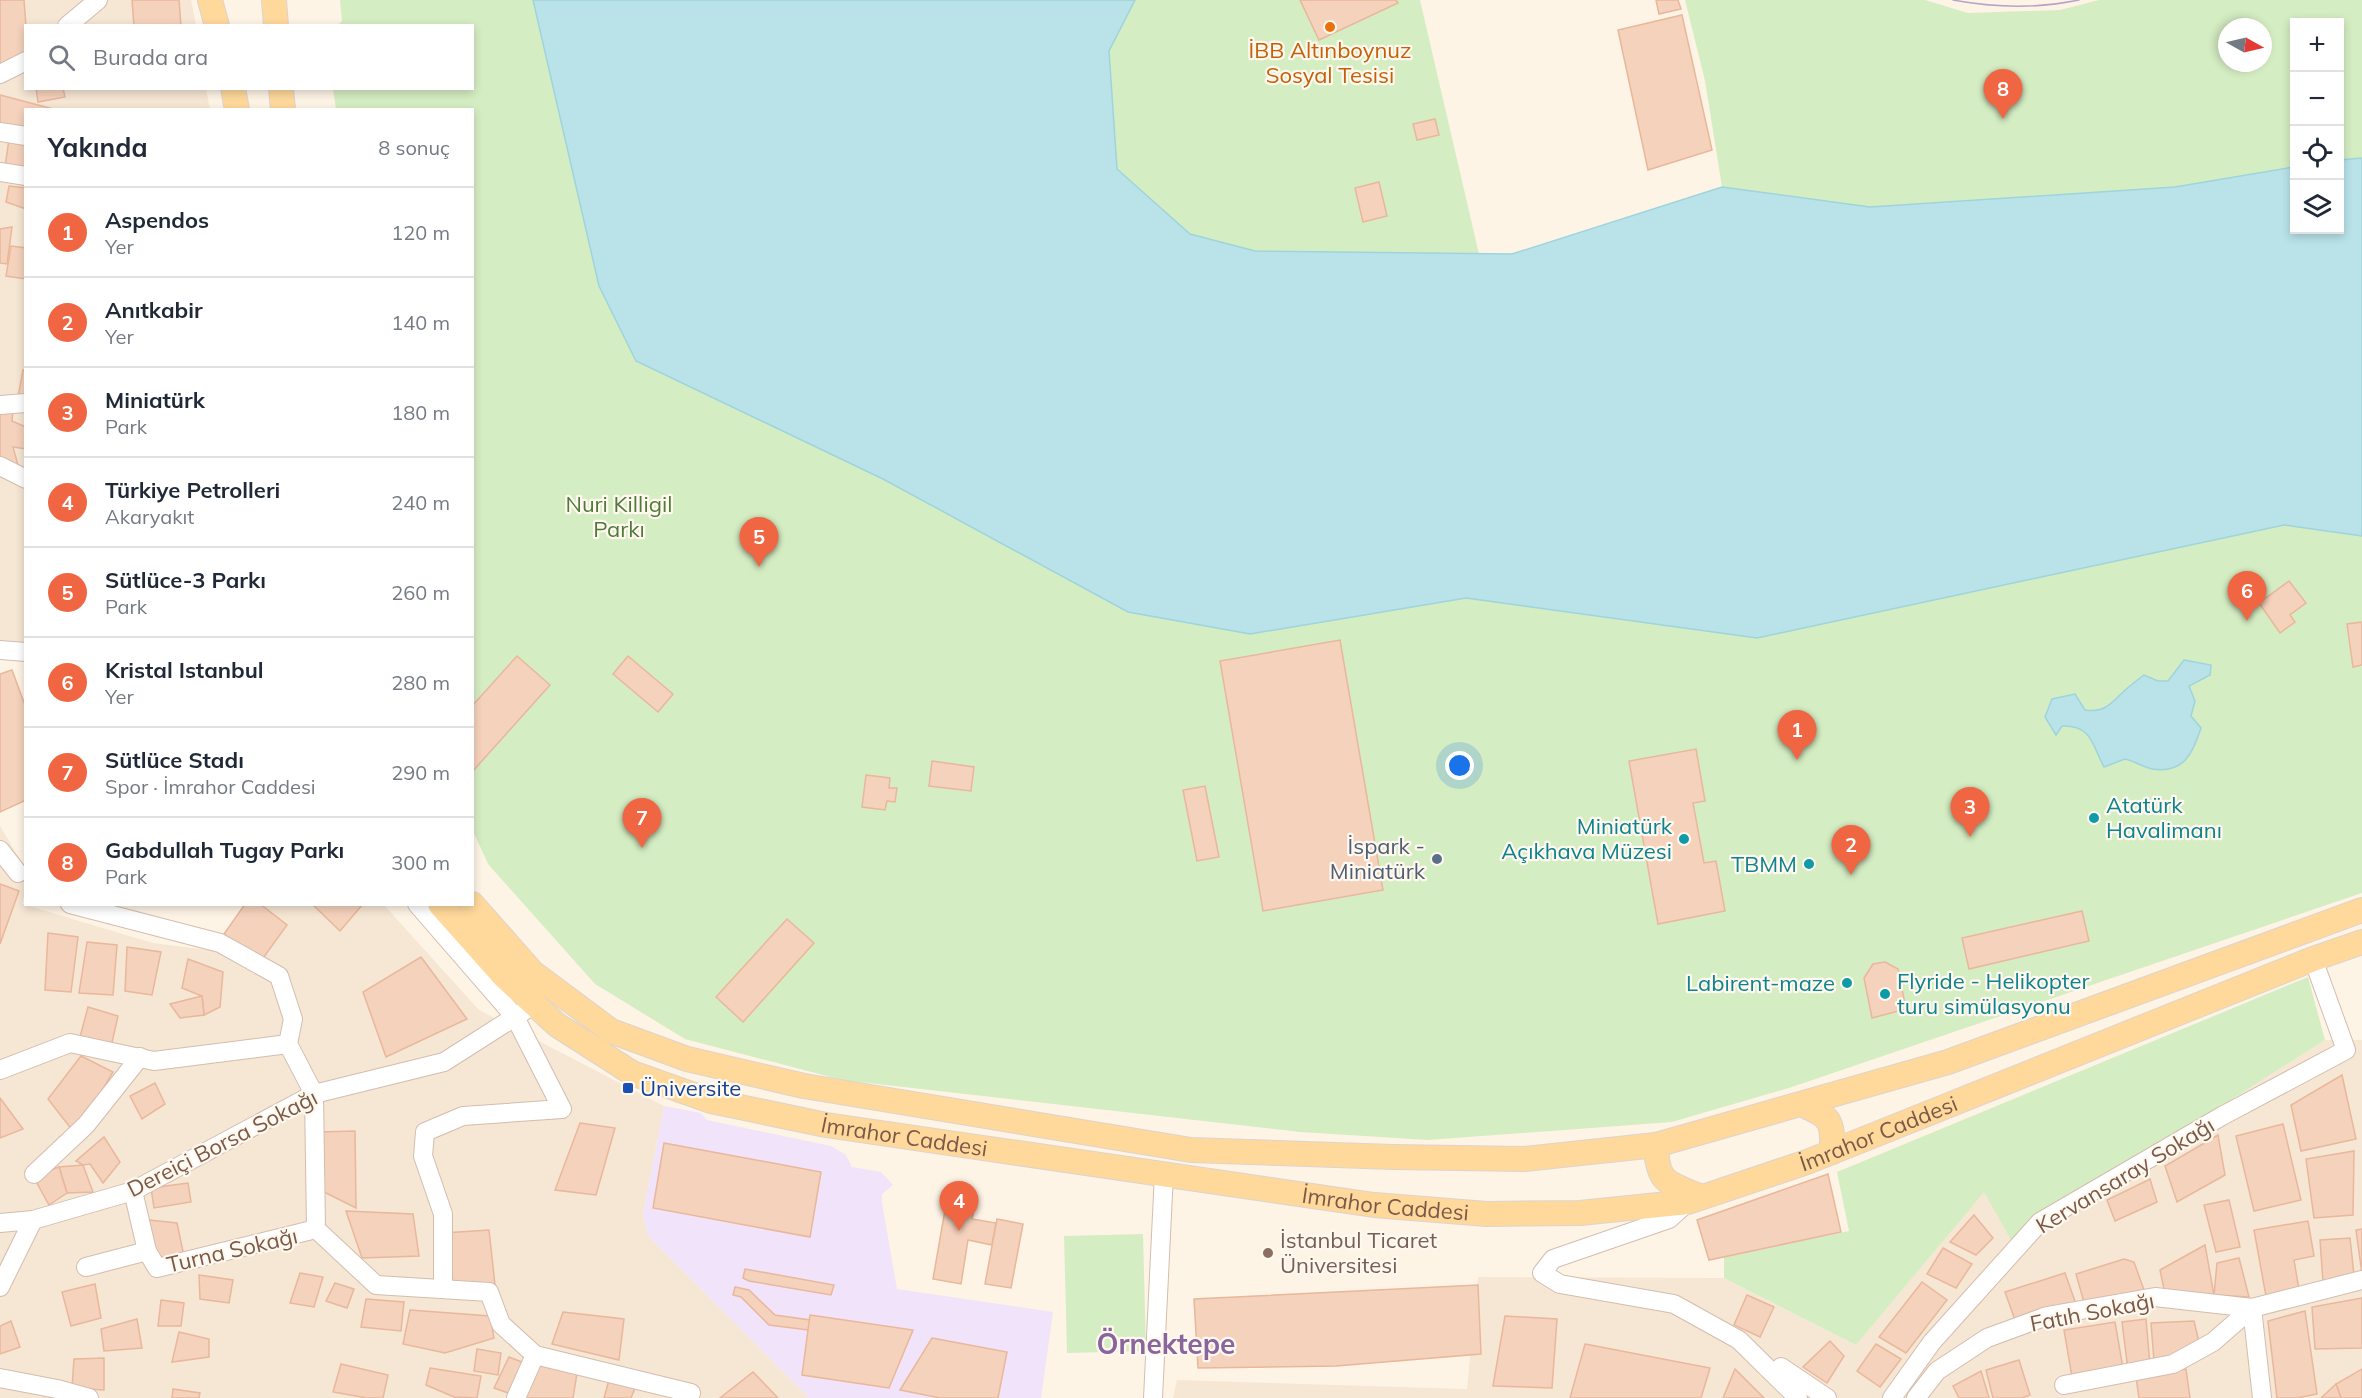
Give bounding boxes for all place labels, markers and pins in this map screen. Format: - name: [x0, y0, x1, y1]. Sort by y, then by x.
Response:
- marker: İBB Altınboynuz Sosyal Tesisi: [1323, 20, 1337, 34]
- place label: İBB Altınboynuz Sosyal Tesisi: [1249, 36, 1411, 89]
- pin: 8: [1984, 70, 2022, 119]
- pin: 5: [740, 518, 778, 567]
- pin: 6: [2228, 572, 2266, 621]
- pin: 1: [1778, 710, 1816, 760]
- pin: 3: [1950, 788, 1990, 837]
- place label: Atatürk Havalimanı: [2106, 791, 2222, 844]
- pin: 7: [622, 798, 662, 848]
- marker: Atatürk Havalimanı: [2087, 811, 2101, 825]
- place label: Miniatürk Açıkhava Müzesi: [1501, 812, 1673, 865]
- pin: 2: [1832, 826, 1870, 875]
- place label: İspark - Miniatürk: [1330, 832, 1426, 885]
- marker: Miniatürk Açıkhava Müzesi: [1677, 832, 1691, 846]
- place label: TBMM: [1731, 850, 1797, 878]
- marker: İspark - Miniatürk: [1430, 852, 1444, 866]
- marker: TBMM: [1802, 857, 1816, 871]
- place label: Flyride - Helikopter turu simülasyonu: [1897, 967, 2089, 1020]
- place label: Labirent-maze: [1686, 969, 1835, 997]
- marker: Labirent-maze: [1840, 976, 1854, 990]
- marker: Flyride - Helikopter turu simülasyonu: [1878, 987, 1892, 1001]
- place label: Üniversite: [640, 1074, 741, 1102]
- marker: Üniversite: [621, 1081, 635, 1095]
- pin: 4: [940, 1182, 978, 1231]
- place label: İstanbul Ticaret Üniversitesi: [1280, 1226, 1437, 1279]
- marker: İstanbul Ticaret Üniversitesi: [1261, 1246, 1275, 1260]

